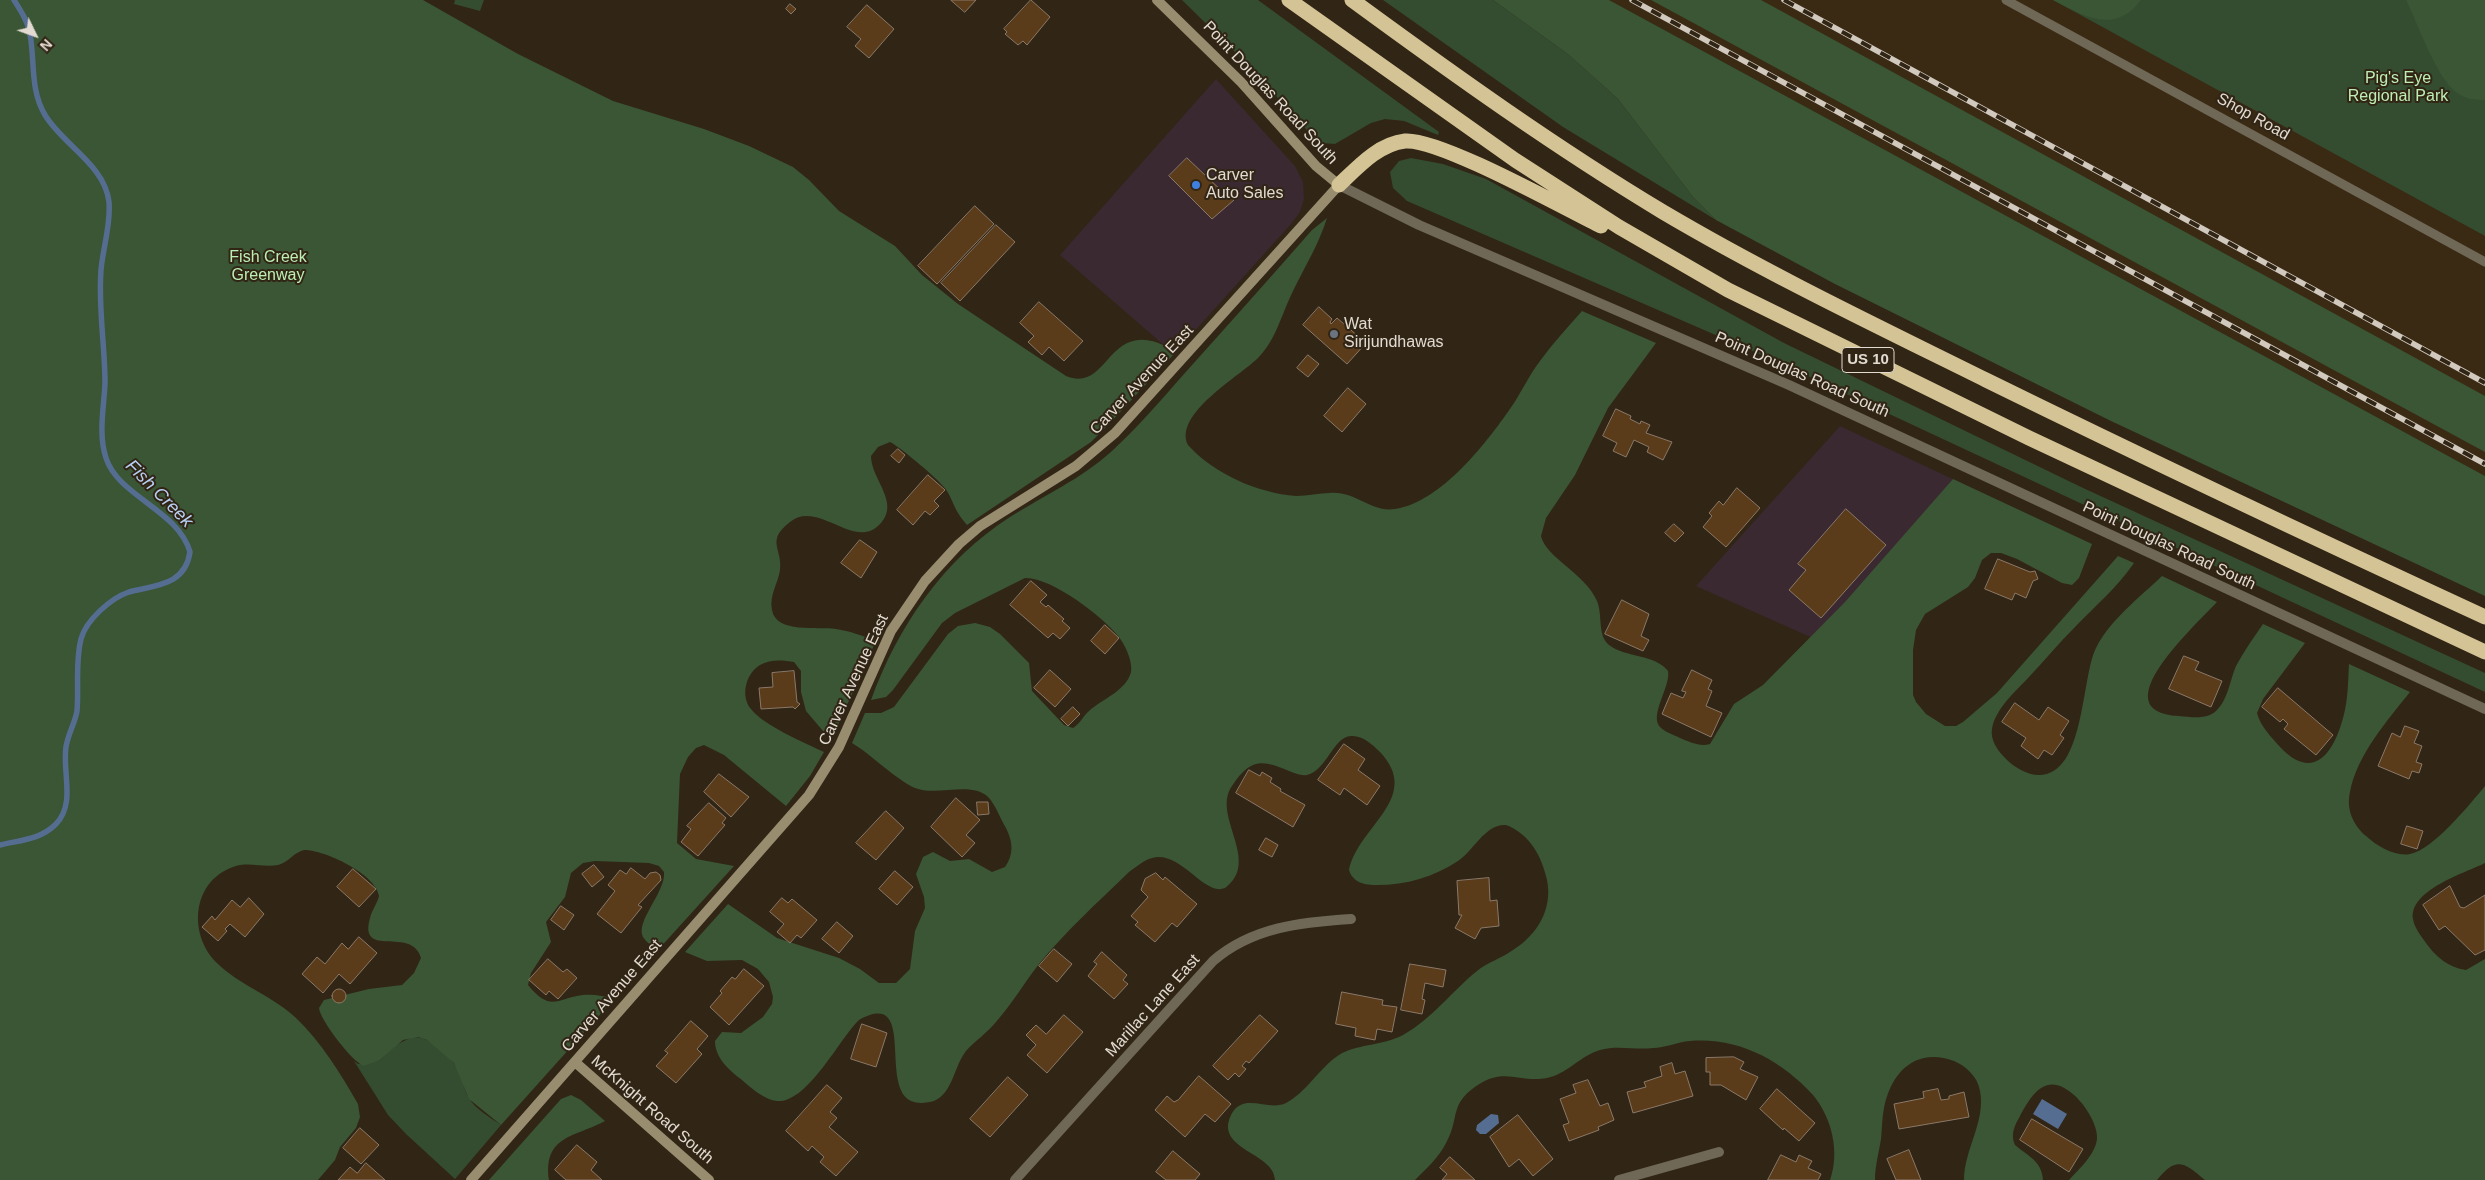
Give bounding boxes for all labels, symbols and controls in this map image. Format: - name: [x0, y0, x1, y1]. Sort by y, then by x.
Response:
- north arrow: [10, 10, 60, 60]
- street label: Point Douglas Road South: [1199, 17, 1341, 169]
- text: N: [37, 36, 55, 54]
- park label: Pig's Eye Regional Park: [2348, 69, 2448, 107]
- street label: Shop Road: [2213, 89, 2293, 145]
- place label: Carver Auto Sales: [1206, 166, 1283, 204]
- marker: Carver Auto Sales: [1190, 179, 1202, 191]
- park label: Fish Creek Greenway: [229, 248, 307, 286]
- place label: Wat Sirijundhawas: [1344, 315, 1444, 353]
- street label: Carver Avenue East: [1086, 321, 1198, 439]
- marker: Wat Sirijundhawas: [1328, 328, 1340, 340]
- street label: Point Douglas Road South: [1712, 328, 1892, 422]
- road number: US 10: [1842, 348, 1894, 372]
- water label: Fish Creek: [121, 456, 197, 532]
- street label: Point Douglas Road South: [2079, 497, 2259, 595]
- street label: Carver Avenue East: [815, 611, 893, 749]
- street label: Carver Avenue East: [558, 936, 666, 1056]
- street label: Marillac Lane East: [1102, 951, 1204, 1061]
- street label: McKnight Road South: [587, 1052, 717, 1168]

